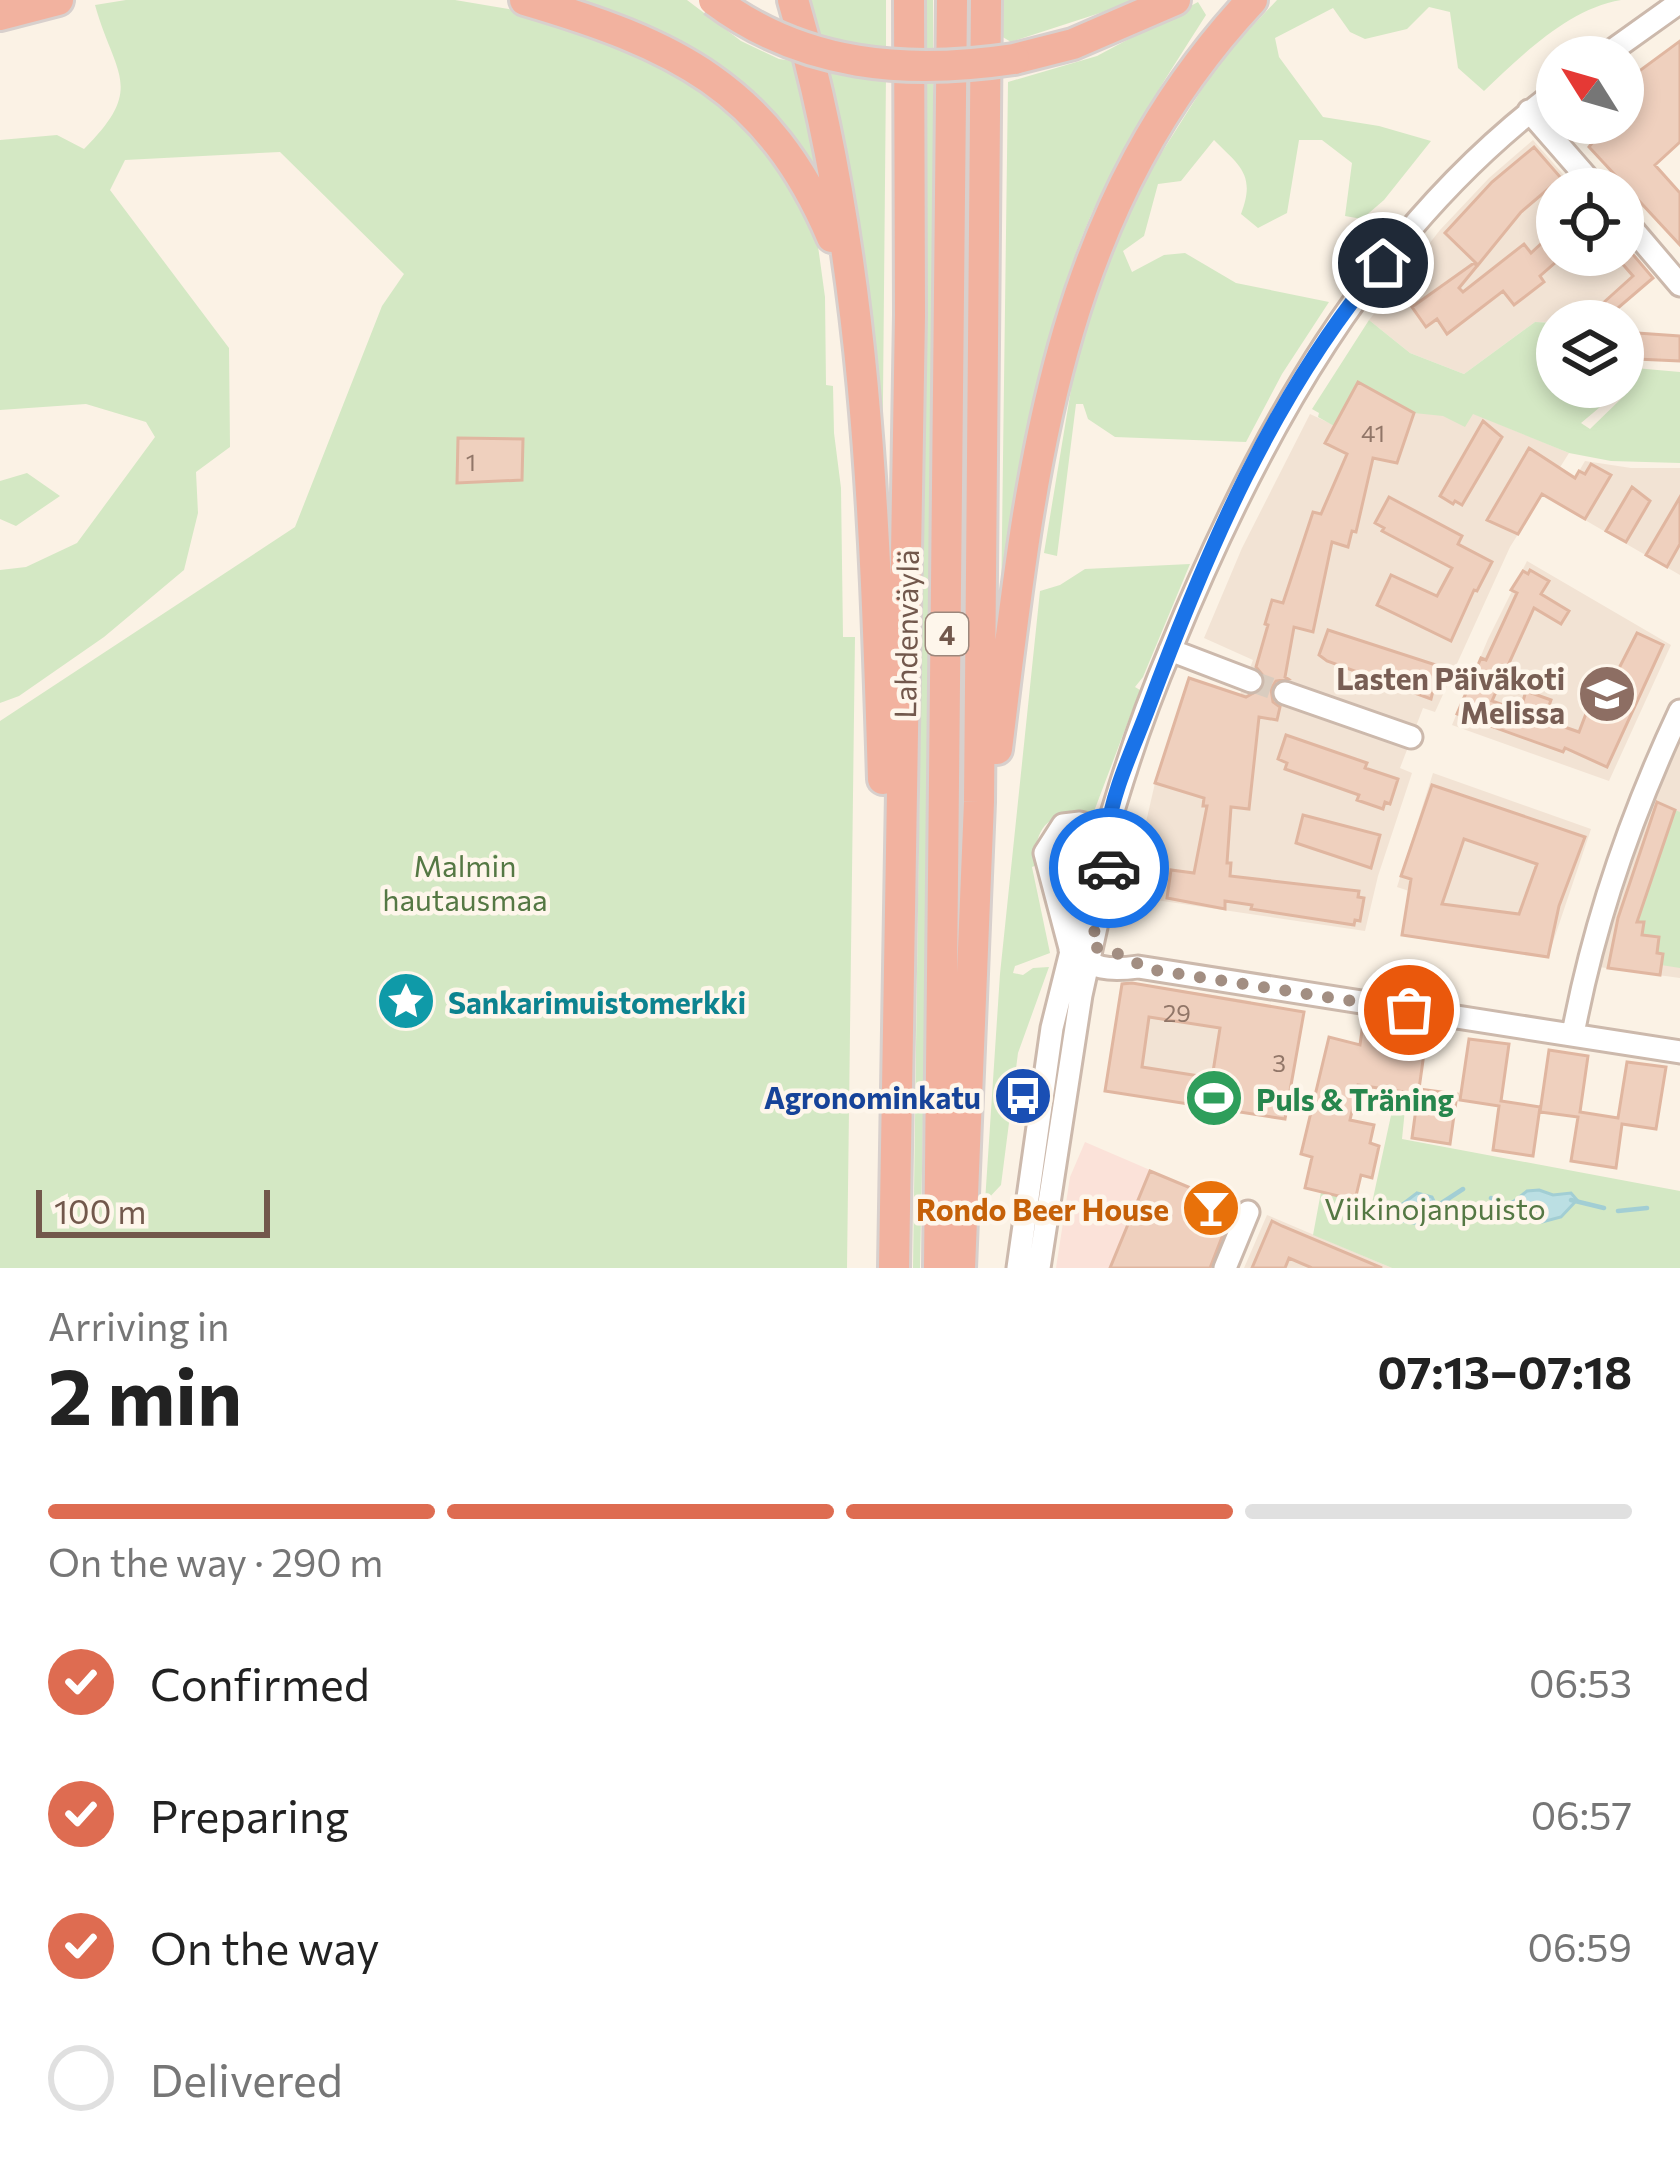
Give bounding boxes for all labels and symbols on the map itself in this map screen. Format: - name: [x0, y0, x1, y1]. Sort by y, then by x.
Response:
- north arrow: [1536, 36, 1644, 144]
- pin: [1332, 212, 1434, 314]
- house number: 41: [1361, 418, 1385, 447]
- house number: 1: [466, 447, 476, 476]
- street label: Lahdenväylä: [885, 549, 925, 719]
- road number: 4: [926, 613, 968, 655]
- place label: Lasten Päiväkoti Melissa: [1336, 659, 1565, 730]
- school or university icon: Lasten Päiväkoti Melissa: [1576, 663, 1638, 725]
- courier: [1049, 808, 1169, 928]
- park label: Malmin hautausmaa: [382, 846, 548, 917]
- pin: [1358, 959, 1460, 1061]
- place icon: Sankarimuistomerkki: [375, 970, 437, 1032]
- place label: Sankarimuistomerkki: [448, 983, 746, 1020]
- house number: 29: [1163, 998, 1191, 1027]
- house number: 3: [1272, 1048, 1286, 1077]
- bus stop icon: Agronominkatu: [992, 1065, 1054, 1127]
- sports icon: Puls & Träning: [1183, 1067, 1245, 1129]
- place label: Agronominkatu: [764, 1078, 981, 1115]
- place label: Puls & Träning: [1256, 1080, 1454, 1117]
- bar icon: Rondo Beer House: [1180, 1177, 1242, 1239]
- scale bar: [36, 1184, 270, 1237]
- park label: Viikinojanpuisto: [1324, 1189, 1546, 1226]
- place label: Rondo Beer House: [916, 1190, 1169, 1227]

